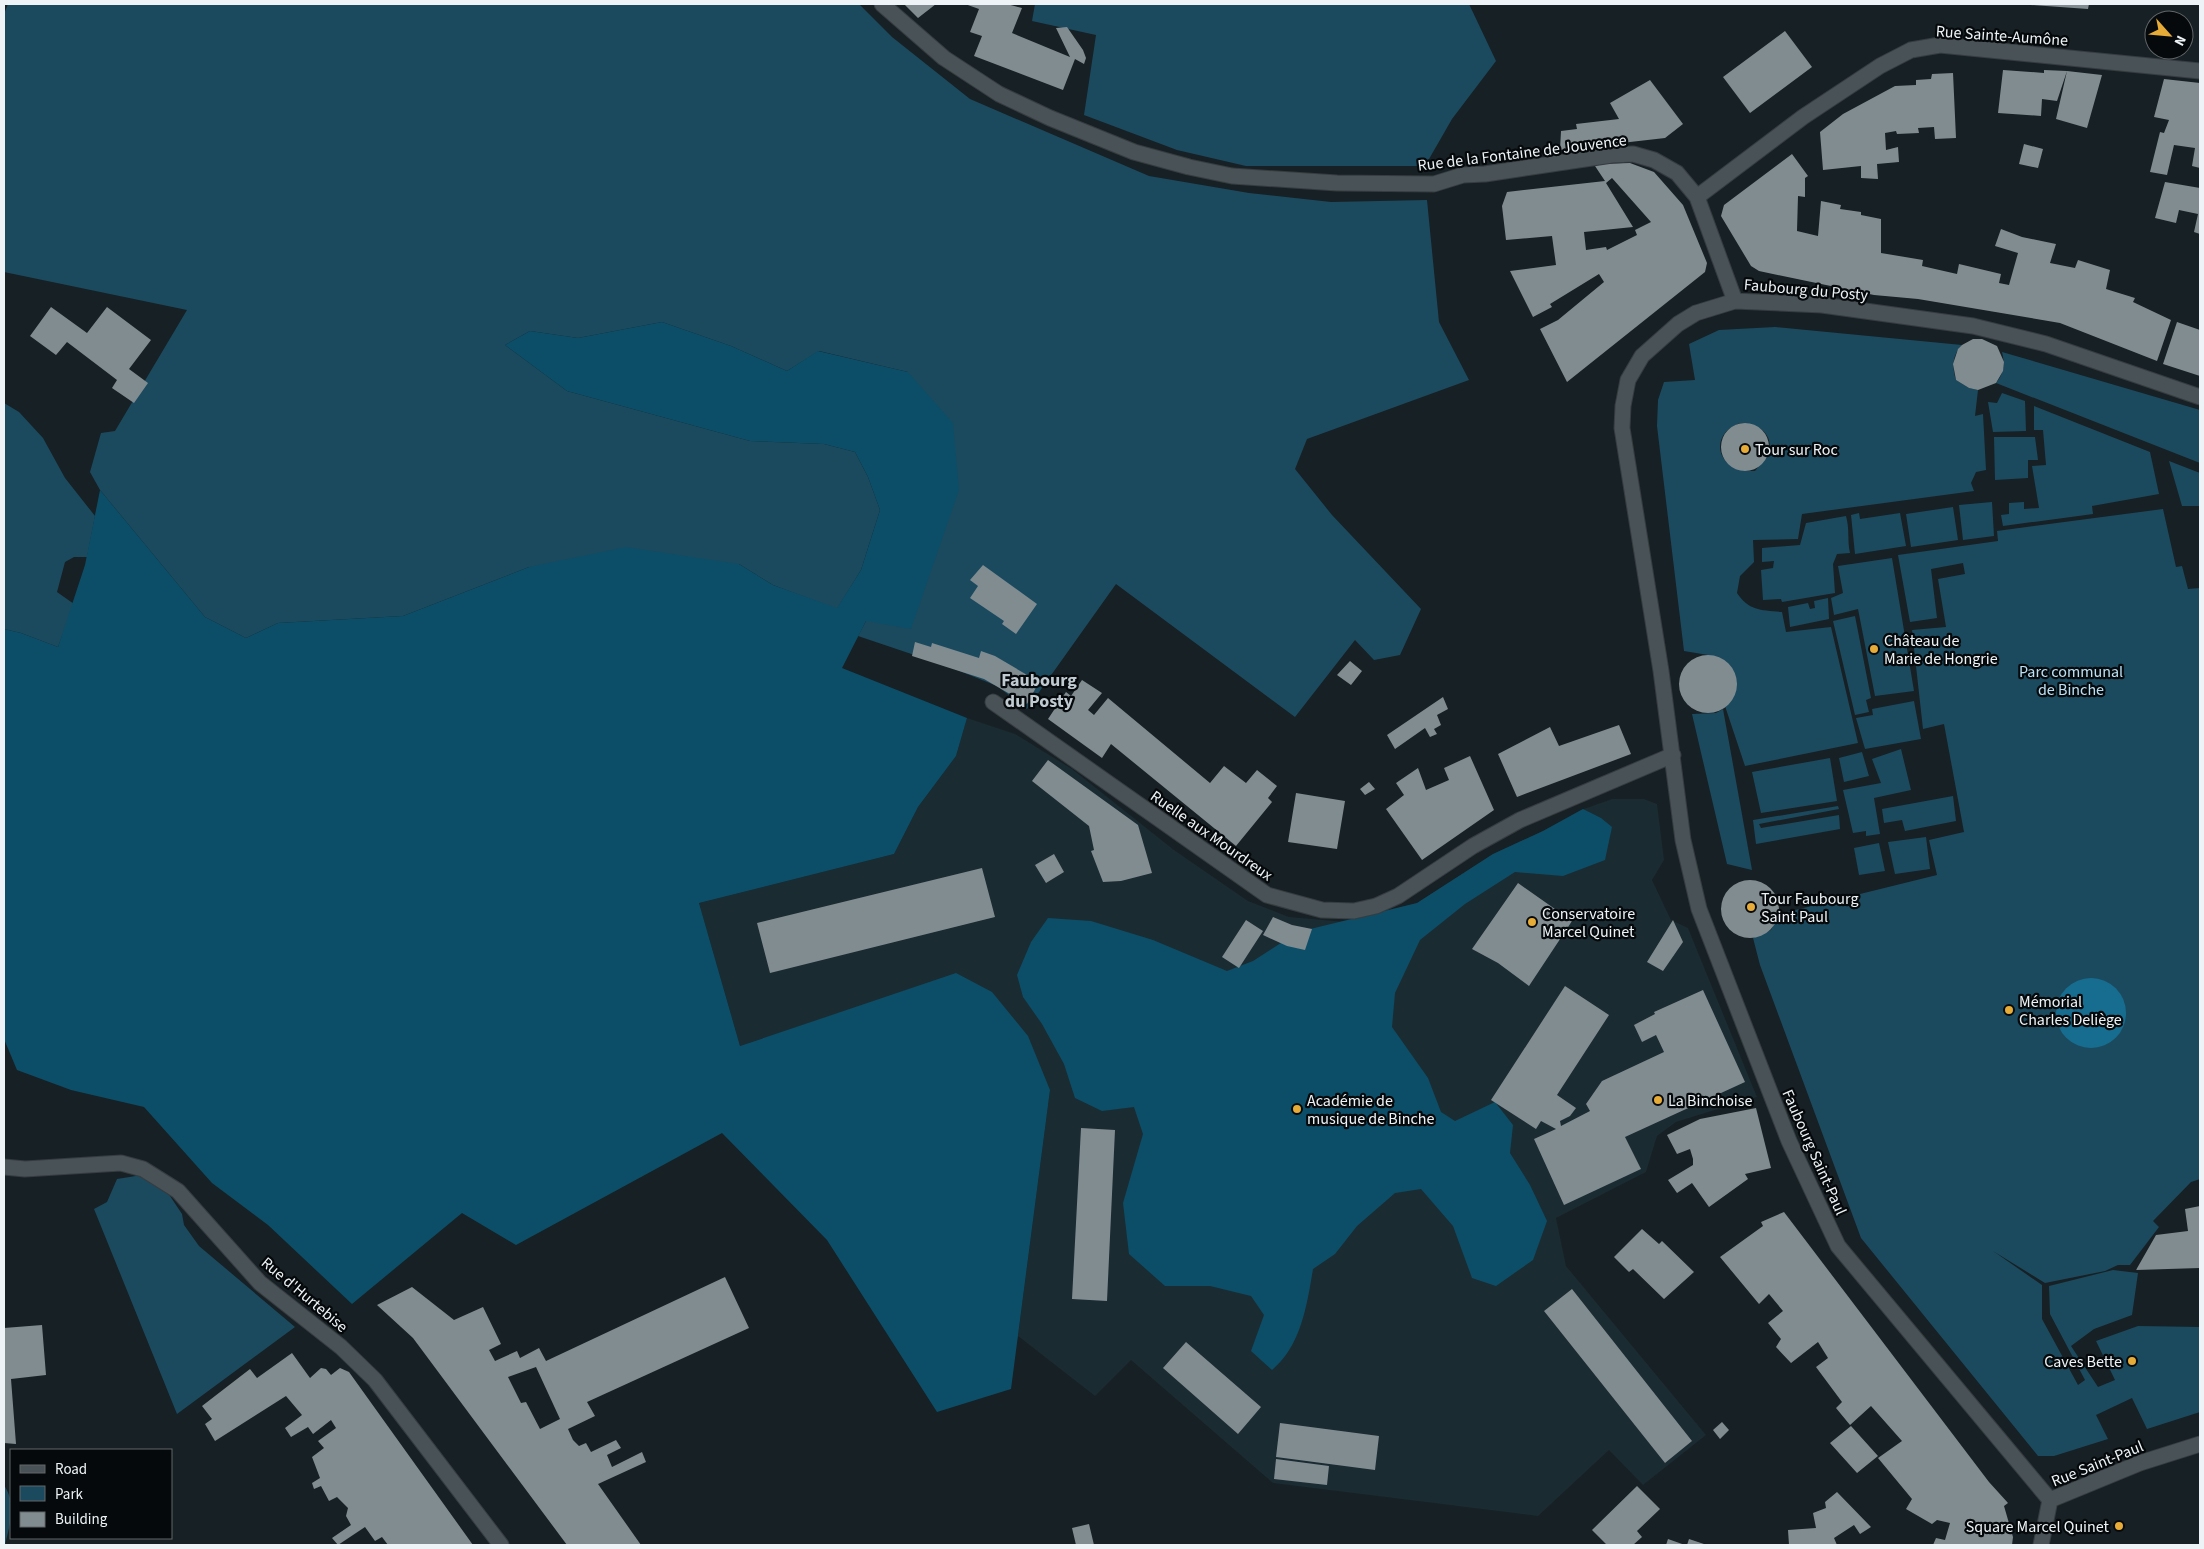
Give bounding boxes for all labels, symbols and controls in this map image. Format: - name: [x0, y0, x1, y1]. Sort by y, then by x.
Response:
- north arrow: [2144, 10, 2194, 60]
- street label: Rue Sainte-Aumône: [1935, 20, 2069, 52]
- text: N: [2169, 32, 2191, 49]
- street label: Rue de la Fontaine de Jouvence: [1416, 129, 1628, 177]
- street label: Faubourg du Posty: [1743, 274, 1869, 306]
- place label: Tour sur Roc: [1755, 439, 1838, 461]
- marker: Tour sur Roc: [1739, 443, 1751, 455]
- place label: Château de Marie de Hongrie: [1884, 630, 1998, 670]
- marker: Château de Marie de Hongrie: [1868, 643, 1880, 655]
- park label: Parc communal de Binche: [2019, 661, 2123, 701]
- district label: Faubourg du Posty: [1001, 668, 1077, 714]
- street label: Ruelle aux Mourdreux: [1146, 785, 1277, 886]
- place label: Tour Faubourg Saint Paul: [1761, 888, 1858, 928]
- marker: Tour Faubourg Saint Paul: [1745, 901, 1757, 913]
- place label: Conservatoire Marcel Quinet: [1542, 903, 1635, 943]
- marker: Conservatoire Marcel Quinet: [1526, 916, 1538, 928]
- place label: Mémorial Charles Deliège: [2019, 991, 2122, 1031]
- marker: Mémorial Charles Deliège: [2003, 1004, 2015, 1016]
- street label: Faubourg Saint-Paul: [1776, 1086, 1852, 1219]
- place label: Académie de musique de Binche: [1307, 1090, 1434, 1130]
- place label: La Binchoise: [1668, 1090, 1752, 1112]
- marker: La Binchoise: [1652, 1094, 1664, 1106]
- marker: Académie de musique de Binche: [1291, 1103, 1303, 1115]
- street label: Rue d'Hurtebise: [256, 1252, 352, 1338]
- place label: Caves Bette: [2044, 1351, 2122, 1373]
- marker: Caves Bette: [2126, 1355, 2138, 1367]
- street label: Rue Saint-Paul: [2048, 1435, 2147, 1492]
- legend: [10, 1449, 172, 1539]
- text: Road: [55, 1459, 87, 1480]
- text: Park: [55, 1484, 84, 1505]
- text: Building: [55, 1509, 108, 1530]
- place label: Square Marcel Quinet: [1966, 1516, 2110, 1538]
- marker: Square Marcel Quinet: [2113, 1520, 2125, 1532]

